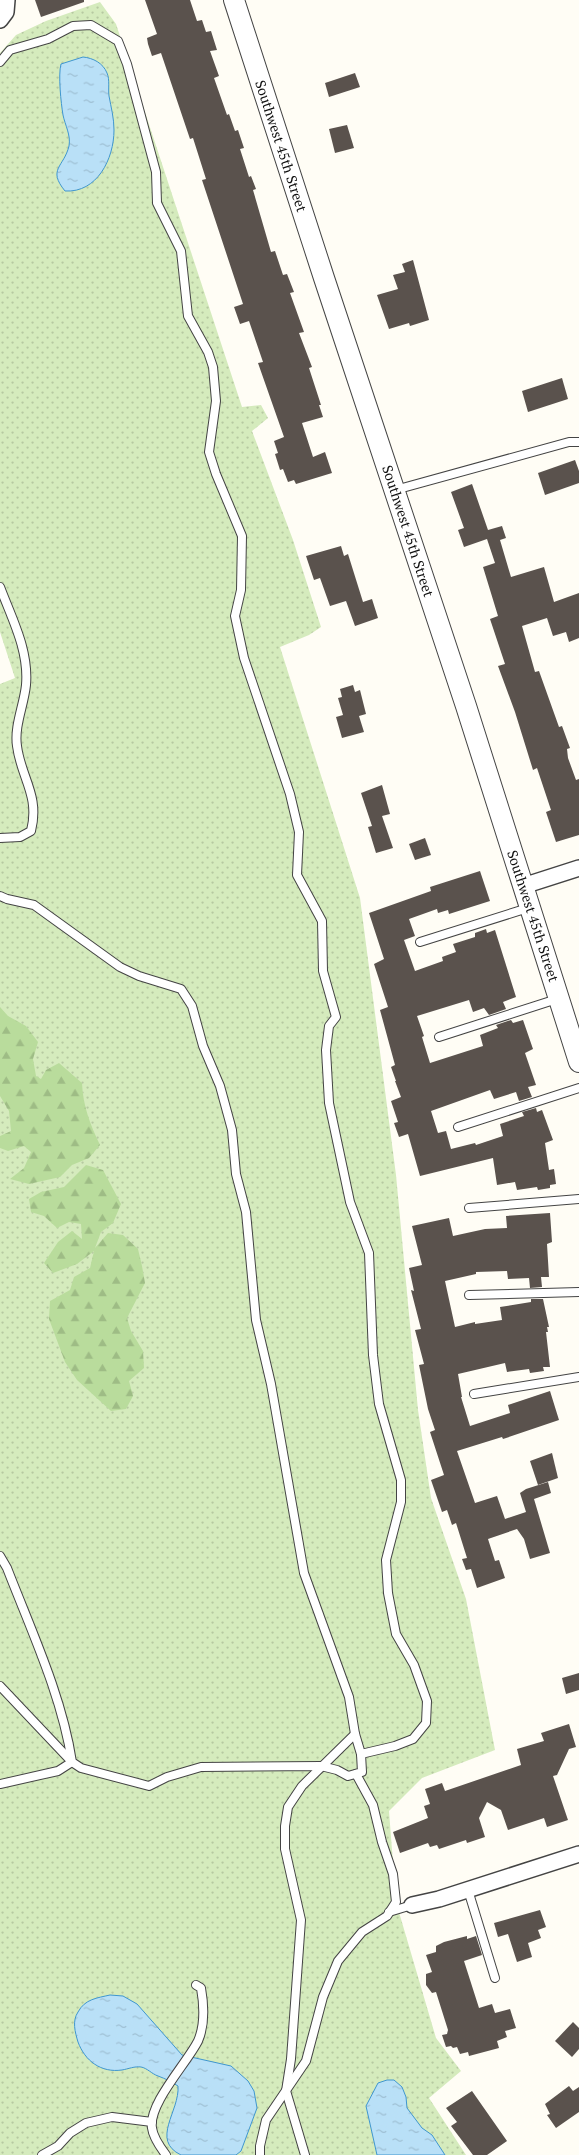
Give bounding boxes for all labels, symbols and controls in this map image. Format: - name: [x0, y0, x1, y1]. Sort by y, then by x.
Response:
- street label: Southwest 45th Street: [251, 78, 312, 215]
- street label: Southwest 45th Street: [378, 463, 439, 600]
- street label: Southwest 45th Street: [503, 848, 564, 985]

